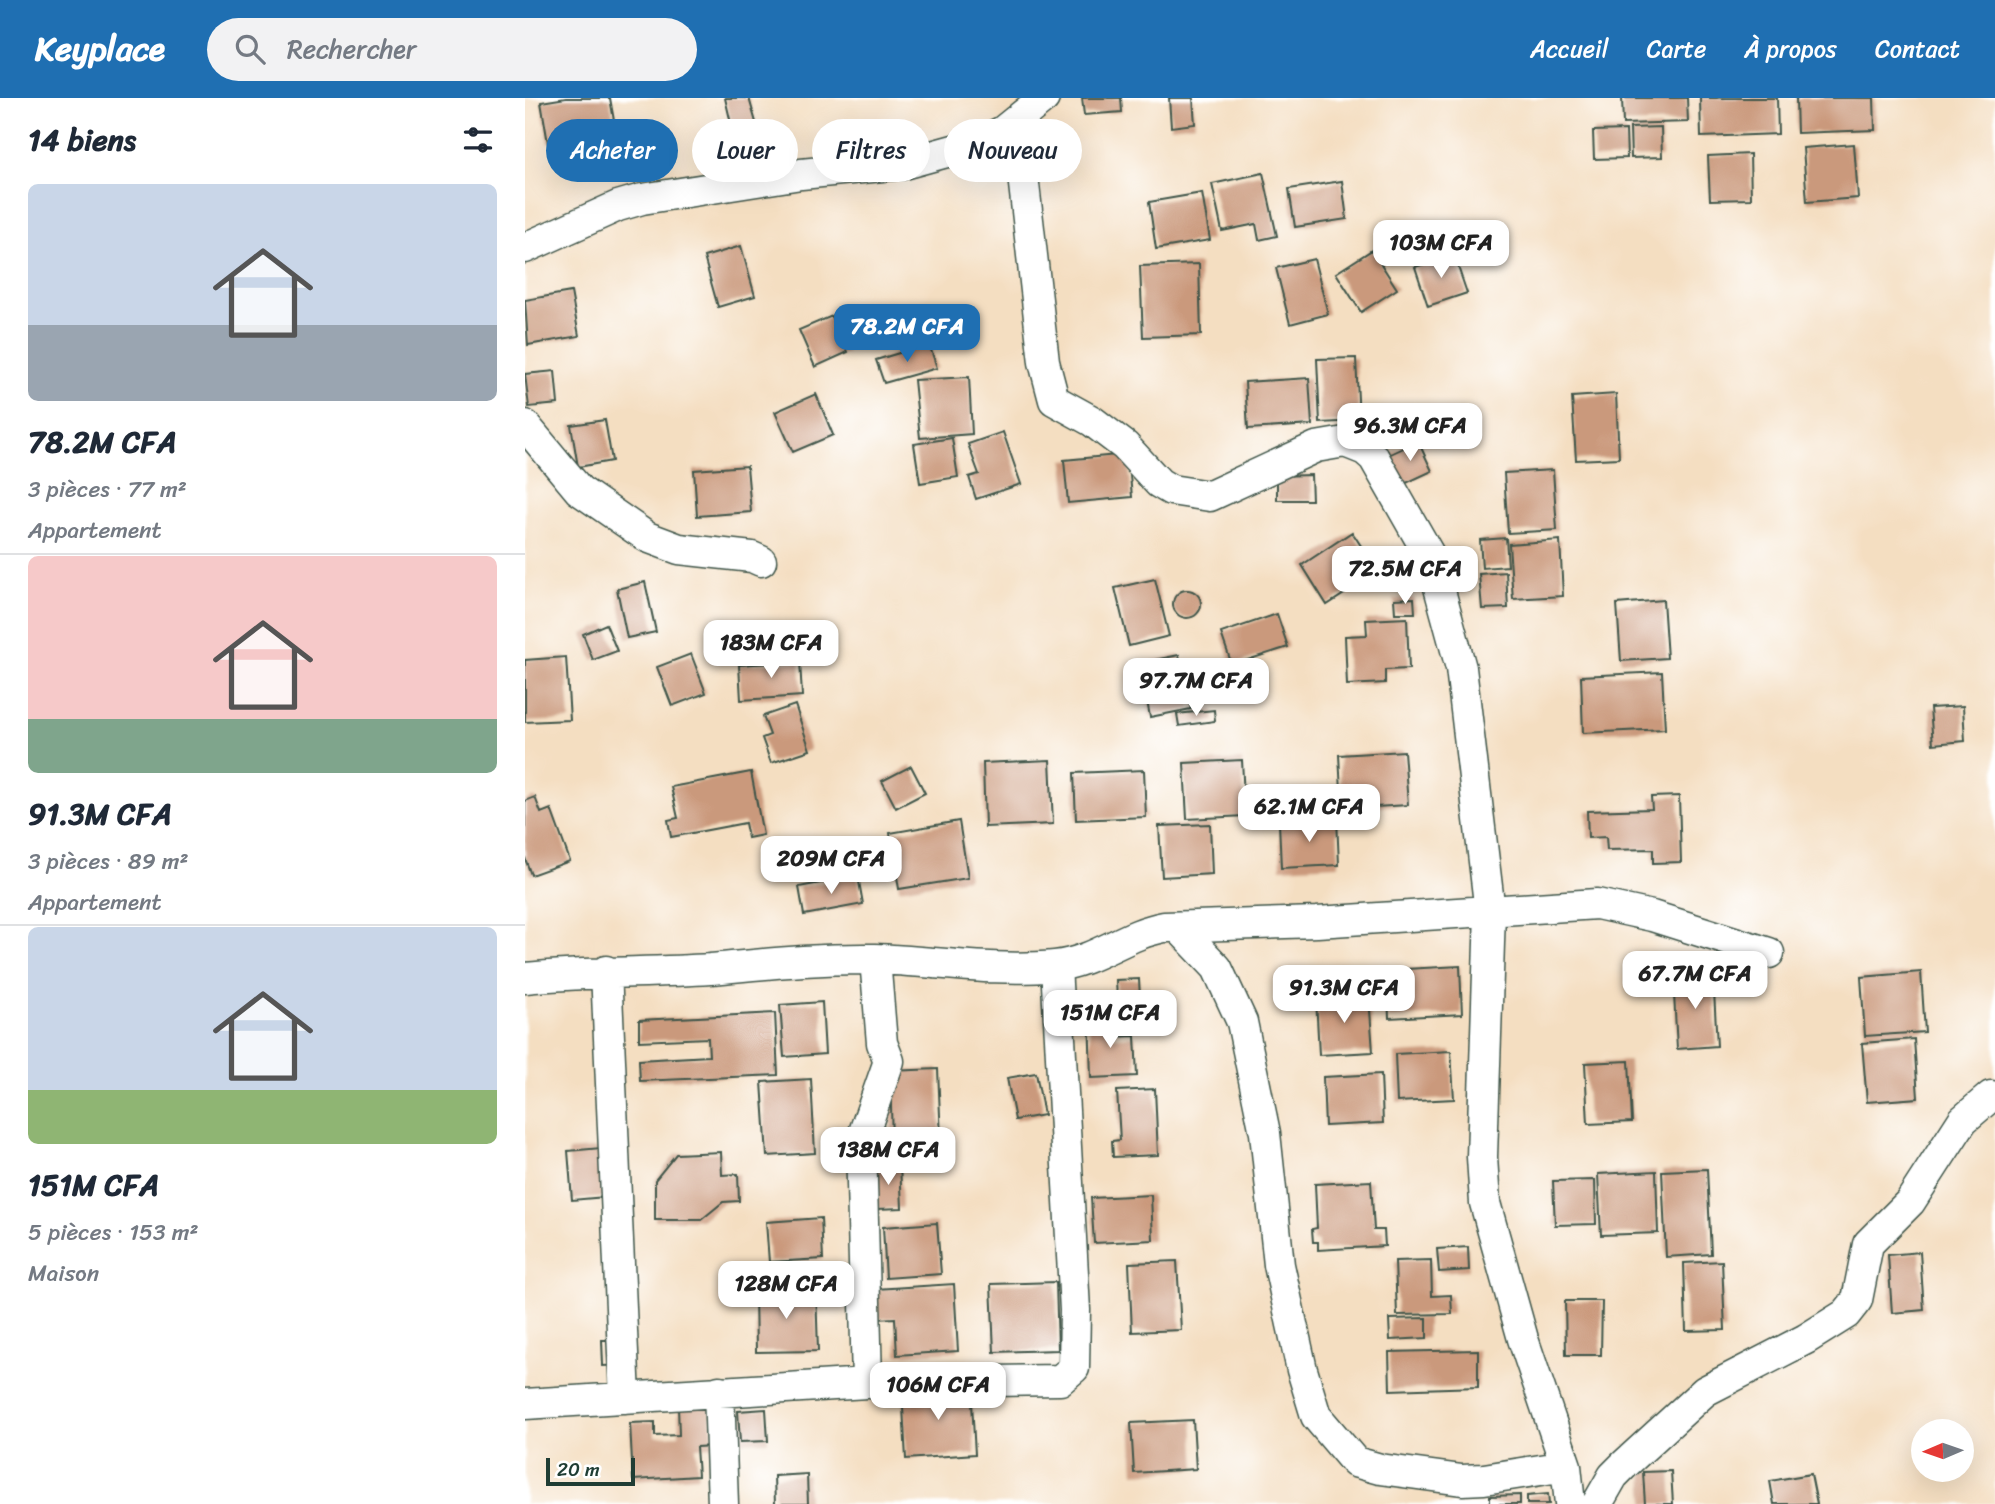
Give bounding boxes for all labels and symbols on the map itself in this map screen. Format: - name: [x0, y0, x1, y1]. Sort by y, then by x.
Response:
- pin: 103M CFA: [1369, 220, 1513, 280]
- pin: 78.2M CFA: [827, 304, 987, 364]
- pin: 96.3M CFA: [1330, 404, 1490, 463]
- pin: 72.5M CFA: [1325, 546, 1485, 606]
- pin: 183M CFA: [699, 620, 843, 680]
- pin: 97.7M CFA: [1116, 658, 1276, 718]
- pin: 62.1M CFA: [1229, 784, 1389, 844]
- pin: 209M CFA: [759, 836, 903, 896]
- pin: 67.7M CFA: [1615, 951, 1775, 1011]
- pin: 91.3M CFA: [1264, 965, 1424, 1025]
- pin: 151M CFA: [1038, 990, 1182, 1050]
- pin: 138M CFA: [816, 1128, 960, 1187]
- pin: 128M CFA: [714, 1262, 858, 1321]
- pin: 106M CFA: [866, 1362, 1010, 1422]
- north arrow: [1911, 1419, 1974, 1482]
- scale bar: [546, 1455, 635, 1487]

